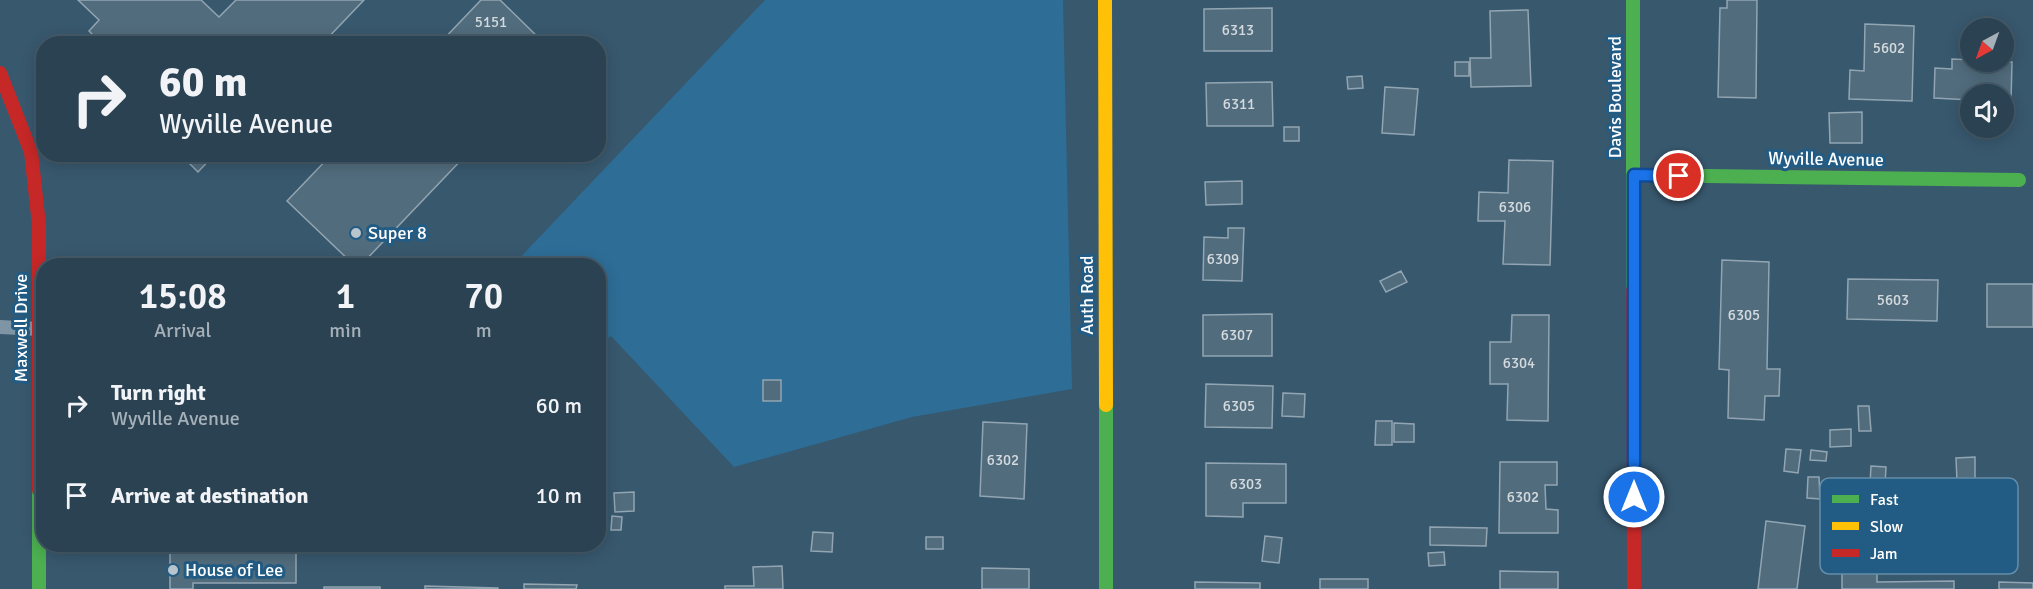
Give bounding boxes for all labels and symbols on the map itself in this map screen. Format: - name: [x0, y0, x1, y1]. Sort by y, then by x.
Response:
- house number: 5151: [475, 13, 507, 31]
- north arrow: [1960, 18, 2014, 72]
- house number: 6313: [1222, 21, 1254, 39]
- street label: Davis Boulevard: [1604, 36, 1626, 158]
- house number: 5602: [1873, 39, 1905, 57]
- house number: 6311: [1223, 95, 1255, 113]
- street label: Wyville Avenue: [1768, 147, 1884, 171]
- pin: [1653, 150, 1704, 201]
- house number: 6306: [1499, 198, 1531, 216]
- place label: Super 8: [368, 222, 427, 244]
- marker: Super 8: [349, 226, 363, 240]
- house number: 6309: [1207, 250, 1239, 268]
- street label: Auth Road: [1076, 255, 1098, 335]
- street label: Maxwell Drive: [10, 274, 32, 382]
- house number: 5603: [1877, 291, 1909, 309]
- house number: 6305: [1728, 306, 1760, 324]
- house number: 6307: [1221, 326, 1253, 344]
- house number: 6304: [1503, 354, 1535, 372]
- house number: 6305: [1223, 397, 1255, 415]
- house number: 6302: [987, 451, 1019, 469]
- position arrow: [1602, 465, 1666, 529]
- house number: 6303: [1230, 475, 1262, 493]
- legend: [1820, 478, 2018, 574]
- house number: 6302: [1507, 488, 1539, 506]
- text: Fast: [1870, 490, 1899, 510]
- text: Slow: [1870, 517, 1904, 537]
- text: Jam: [1870, 544, 1898, 564]
- place label: House of Lee: [185, 559, 283, 581]
- marker: House of Lee: [166, 563, 180, 577]

